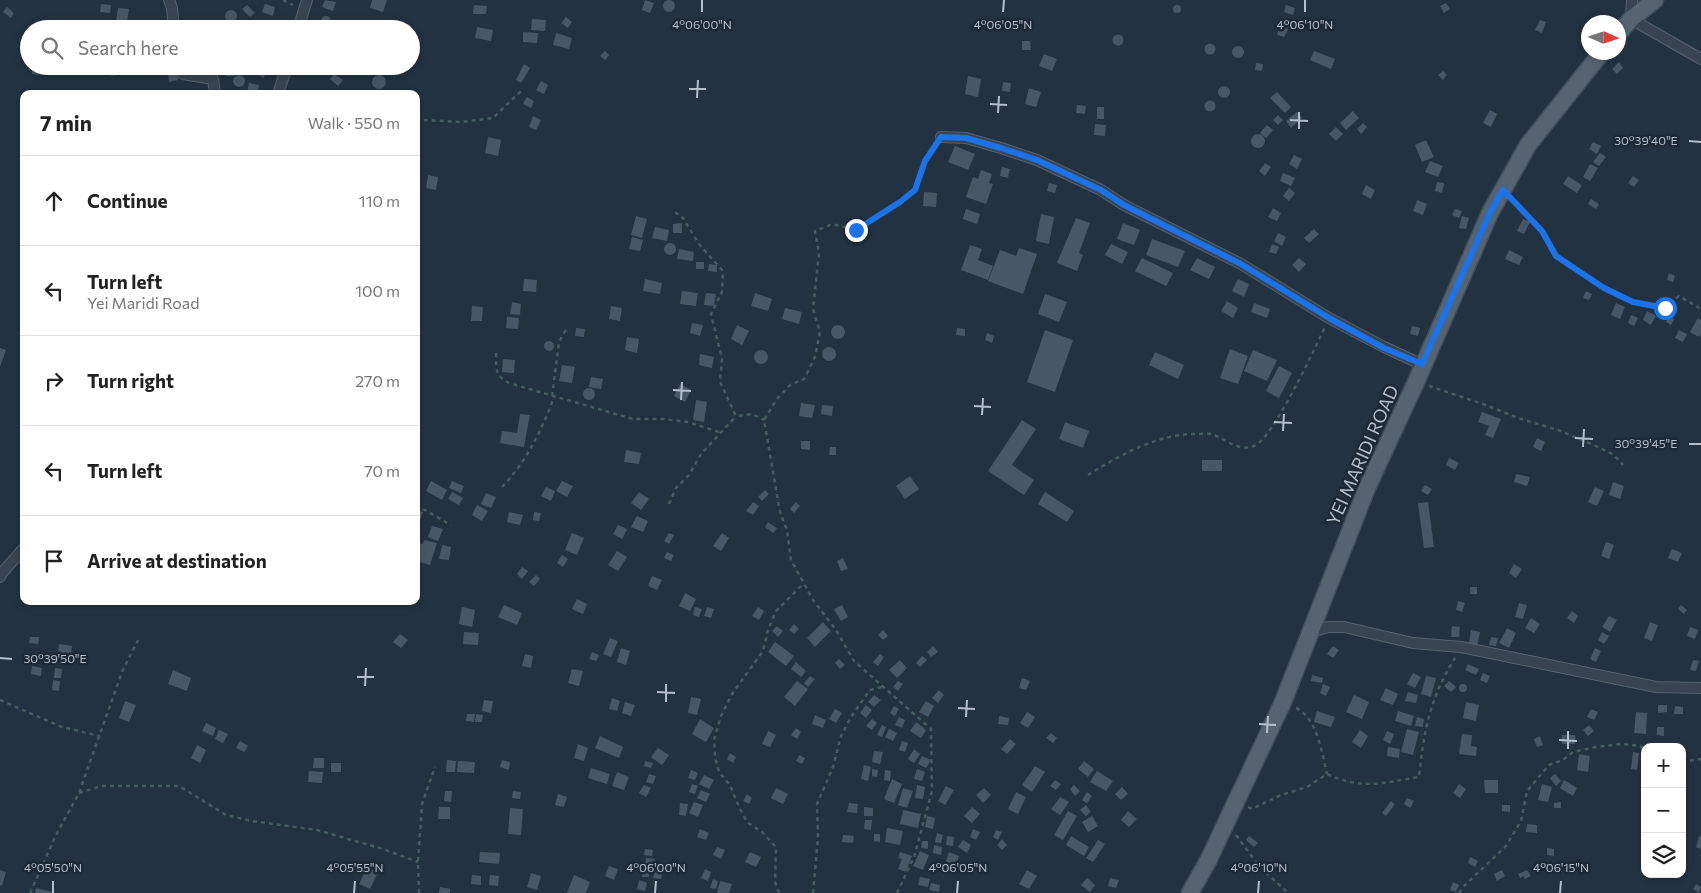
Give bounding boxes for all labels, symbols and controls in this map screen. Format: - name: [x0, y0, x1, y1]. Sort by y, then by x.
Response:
- north arrow: [1581, 15, 1626, 60]
- text: 4°06'00"N: [672, 17, 732, 31]
- text: 4°06'05"N: [974, 17, 1032, 31]
- text: 4°06'10"N: [1277, 17, 1333, 31]
- search box: [20, 20, 420, 75]
- icon: search: [38, 34, 66, 62]
- text: Search here: [78, 36, 178, 59]
- text: 7 min: [40, 110, 92, 135]
- text: Walk · 550 m: [308, 113, 400, 132]
- text: 30°39'40"E: [1614, 133, 1678, 147]
- icon: ahead: [40, 187, 68, 215]
- text: Continue: [87, 189, 167, 212]
- text: 110 m: [359, 191, 400, 210]
- route end: [845, 219, 868, 242]
- text: Turn left: [87, 270, 162, 293]
- icon: left: [40, 277, 68, 305]
- text: 100 m: [355, 281, 400, 300]
- text: Yei Maridi Road: [87, 293, 199, 312]
- route start: [1654, 297, 1677, 320]
- icon: right: [40, 367, 68, 395]
- text: Turn right: [87, 369, 174, 392]
- text: 270 m: [355, 371, 400, 390]
- street label: YEI MARIDI ROAD: [1321, 382, 1403, 528]
- text: 30°39'45"E: [1615, 436, 1677, 450]
- icon: left: [40, 457, 68, 485]
- text: Turn left: [87, 459, 162, 482]
- text: 70 m: [364, 461, 400, 480]
- icon: arrive: [40, 547, 68, 575]
- text: Arrive at destination: [87, 549, 267, 572]
- text: 30°39'50"E: [23, 651, 87, 665]
- map controls: [1641, 743, 1686, 878]
- button: +: [1641, 743, 1686, 788]
- button: −: [1641, 788, 1686, 833]
- button: layers: [1641, 833, 1686, 878]
- text: 4°05'50"N: [24, 860, 82, 874]
- text: 4°05'55"N: [326, 860, 384, 874]
- text: 4°06'00"N: [626, 860, 686, 874]
- text: 4°06'05"N: [929, 860, 987, 874]
- text: 4°06'10"N: [1231, 860, 1287, 874]
- text: 4°06'15"N: [1533, 860, 1589, 874]

